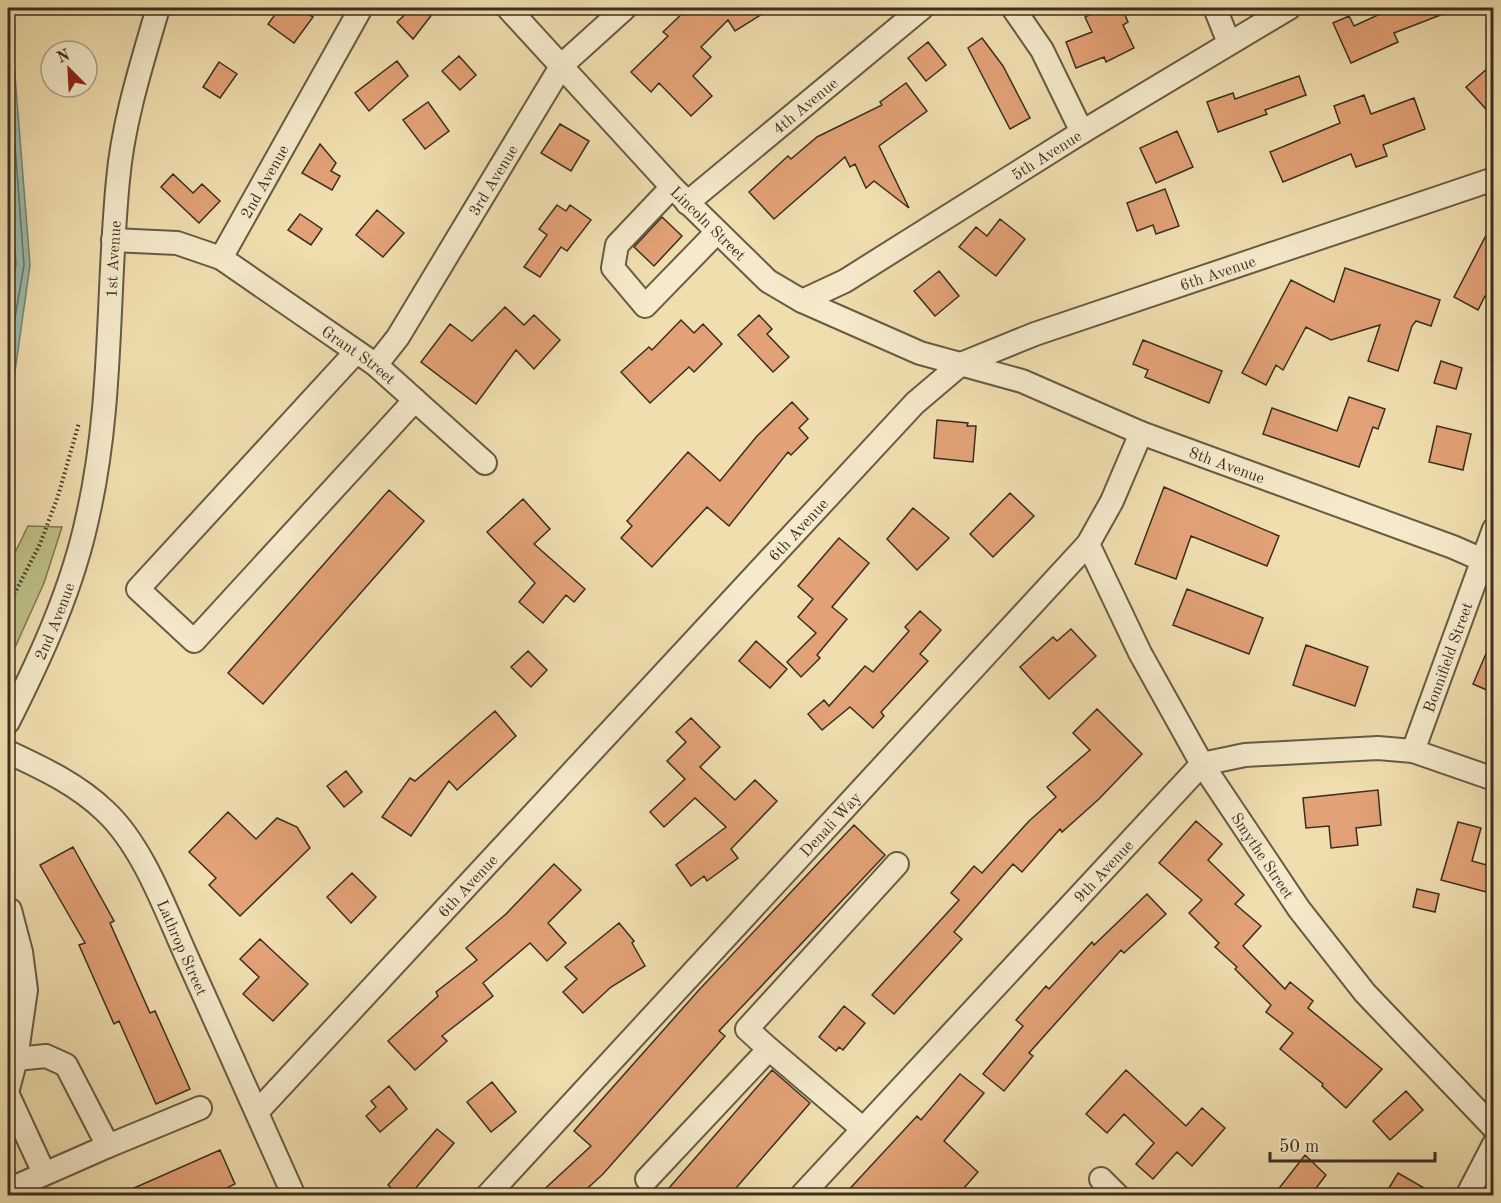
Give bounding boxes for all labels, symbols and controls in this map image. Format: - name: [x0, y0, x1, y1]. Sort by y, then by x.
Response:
- north arrow: [39, 39, 99, 99]
- text: N: [55, 47, 73, 67]
- street label: 4th Avenue: [771, 75, 842, 138]
- street label: 5th Avenue: [1010, 128, 1085, 184]
- street label: 2nd Avenue: [239, 143, 293, 222]
- street label: 3rd Avenue: [467, 143, 522, 219]
- street label: Lincoln Street: [666, 184, 748, 265]
- street label: 1st Avenue: [105, 220, 125, 298]
- street label: 6th Avenue: [1178, 254, 1258, 294]
- street label: Grant Street: [318, 324, 398, 389]
- street label: 8th Avenue: [1187, 445, 1266, 487]
- street label: 6th Avenue: [767, 496, 832, 565]
- street label: 2nd Avenue: [33, 581, 78, 663]
- street label: Bonnifield Street: [1422, 600, 1477, 715]
- street label: Denali Way: [798, 790, 865, 861]
- street label: Smythe Street: [1227, 811, 1296, 903]
- street label: 9th Avenue: [1072, 838, 1137, 906]
- street label: 6th Avenue: [436, 852, 501, 921]
- street label: Lathrop Street: [153, 898, 209, 999]
- scale bar: [1270, 1125, 1435, 1163]
- text: 50 m: [1279, 1138, 1319, 1156]

